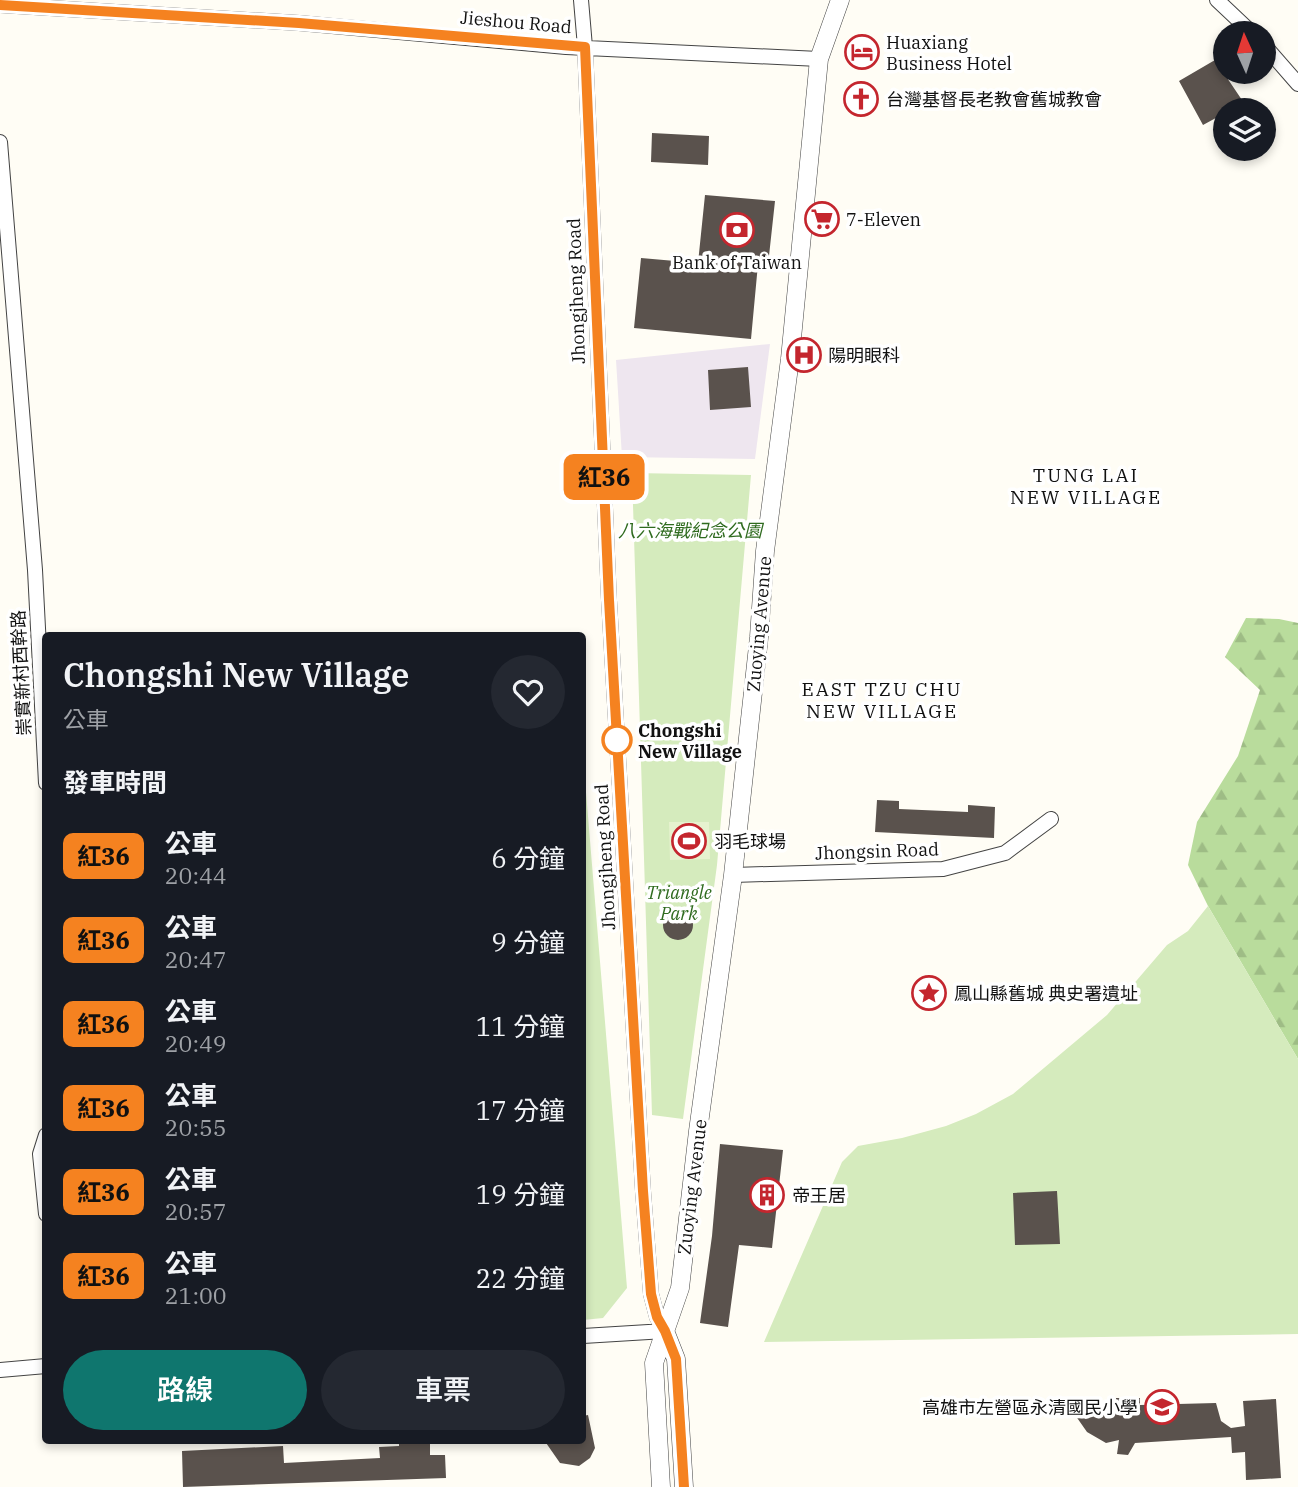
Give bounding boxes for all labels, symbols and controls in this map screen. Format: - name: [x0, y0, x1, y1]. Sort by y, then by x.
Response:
- street label: Jieshou Road: [459, 6, 573, 38]
- north arrow: [1213, 21, 1276, 84]
- map controls: [1213, 21, 1276, 161]
- place label: Huaxiang Business Hotel: [886, 31, 1012, 75]
- hotel icon: Huaxiang Business Hotel: [843, 33, 881, 71]
- church icon: 台灣基督長老教會舊城教會: [842, 80, 880, 118]
- place label: 台灣基督長老教會舊城教會: [886, 88, 1102, 111]
- button: layers: [1213, 98, 1276, 161]
- supermarket icon: 7-Eleven: [803, 200, 841, 238]
- place label: 7-Eleven: [846, 208, 921, 231]
- bank icon: Bank of Taiwan: [718, 211, 756, 249]
- street label: Jhongjheng Road: [562, 218, 590, 364]
- place label: Bank of Taiwan: [672, 251, 802, 274]
- hospital icon: 陽明眼科: [785, 336, 823, 374]
- place label: 陽明眼科: [828, 344, 900, 367]
- line badge: 紅36: [564, 454, 644, 500]
- text: 紅36: [578, 461, 630, 493]
- district label: TUNG LAI NEW VILLAGE: [1010, 463, 1162, 509]
- park label: 八六海戰紀念公園: [618, 519, 765, 542]
- street label: Zuoying Avenue: [742, 555, 776, 693]
- street label: 崇實新村西幹路: [6, 609, 36, 737]
- text: Chongshi New Village: [63, 653, 409, 696]
- button: heart: [491, 655, 565, 729]
- district label: EAST TZU CHU NEW VILLAGE: [801, 677, 963, 723]
- text: 公車: [63, 704, 109, 734]
- place label: Chongshi New Village: [638, 719, 742, 763]
- marker: Chongshi New Village: [602, 725, 632, 755]
- text: 發車時間: [63, 765, 167, 799]
- street label: Jhongjheng Road: [590, 783, 620, 931]
- sports icon: 羽毛球場: [670, 822, 708, 860]
- text: 公車: [165, 826, 217, 860]
- place label: 羽毛球場: [714, 830, 786, 853]
- street label: Jhongsin Road: [815, 837, 939, 865]
- text: 紅36: [77, 840, 130, 872]
- text: 6 分鐘: [491, 841, 565, 875]
- text: 20:44: [165, 860, 227, 890]
- park label: Triangle Park: [646, 881, 712, 925]
- text: 公車: [165, 910, 217, 944]
- text: 紅36: [77, 924, 130, 956]
- text: 9 分鐘: [491, 925, 565, 959]
- text: 20:47: [165, 944, 227, 974]
- place icon: 鳳山縣舊城 典史署遺址: [910, 974, 948, 1012]
- place label: 鳳山縣舊城 典史署遺址: [954, 982, 1138, 1005]
- text: 公車: [165, 994, 217, 1028]
- text: 紅36: [77, 1008, 130, 1040]
- text: 11 分鐘: [476, 1009, 565, 1043]
- text: 20:49: [165, 1028, 227, 1058]
- text: 公車: [165, 1078, 217, 1112]
- text: 紅36: [77, 1092, 130, 1124]
- text: 17 分鐘: [476, 1093, 565, 1127]
- text: 20:55: [165, 1112, 227, 1142]
- street label: Zuoying Avenue: [672, 1118, 712, 1256]
- text: 公車: [165, 1162, 217, 1196]
- text: 紅36: [77, 1176, 130, 1208]
- building icon: 帝王居: [748, 1176, 786, 1214]
- text: 19 分鐘: [476, 1177, 565, 1211]
- place label: 帝王居: [792, 1184, 846, 1207]
- text: 20:57: [165, 1196, 227, 1226]
- text: 公車: [165, 1246, 217, 1280]
- text: 紅36: [77, 1260, 130, 1292]
- text: 22 分鐘: [476, 1261, 565, 1295]
- text: 21:00: [165, 1280, 227, 1310]
- button: 路線: [63, 1350, 307, 1430]
- button: 車票: [321, 1350, 565, 1430]
- school or university icon: 高雄市左營區永清國民小學: [1143, 1388, 1181, 1426]
- place label: 高雄市左營區永清國民小學: [922, 1396, 1138, 1419]

